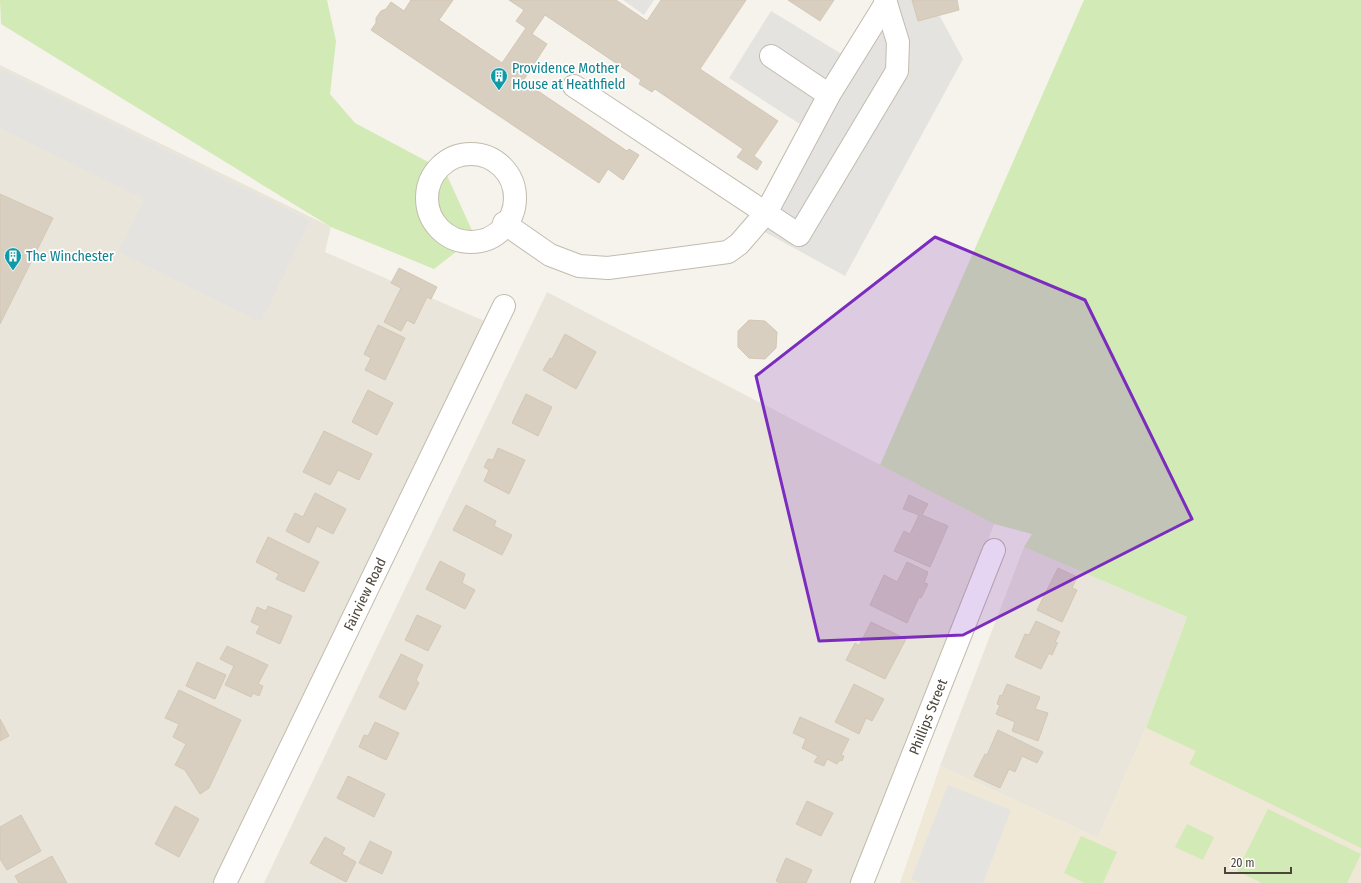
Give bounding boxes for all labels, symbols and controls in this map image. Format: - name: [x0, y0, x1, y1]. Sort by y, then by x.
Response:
- place label: Providence Mother House at Heathfield: [512, 60, 626, 93]
- building icon: Providence Mother House at Heathfield: [489, 66, 509, 91]
- building icon: The Winchester: [3, 246, 23, 271]
- place label: The Winchester: [26, 248, 114, 265]
- street label: Fairview Road: [340, 555, 390, 633]
- street label: Phillips Street: [906, 676, 951, 757]
- scale bar: [1225, 849, 1291, 875]
- text: 20 m: [1231, 856, 1255, 870]

